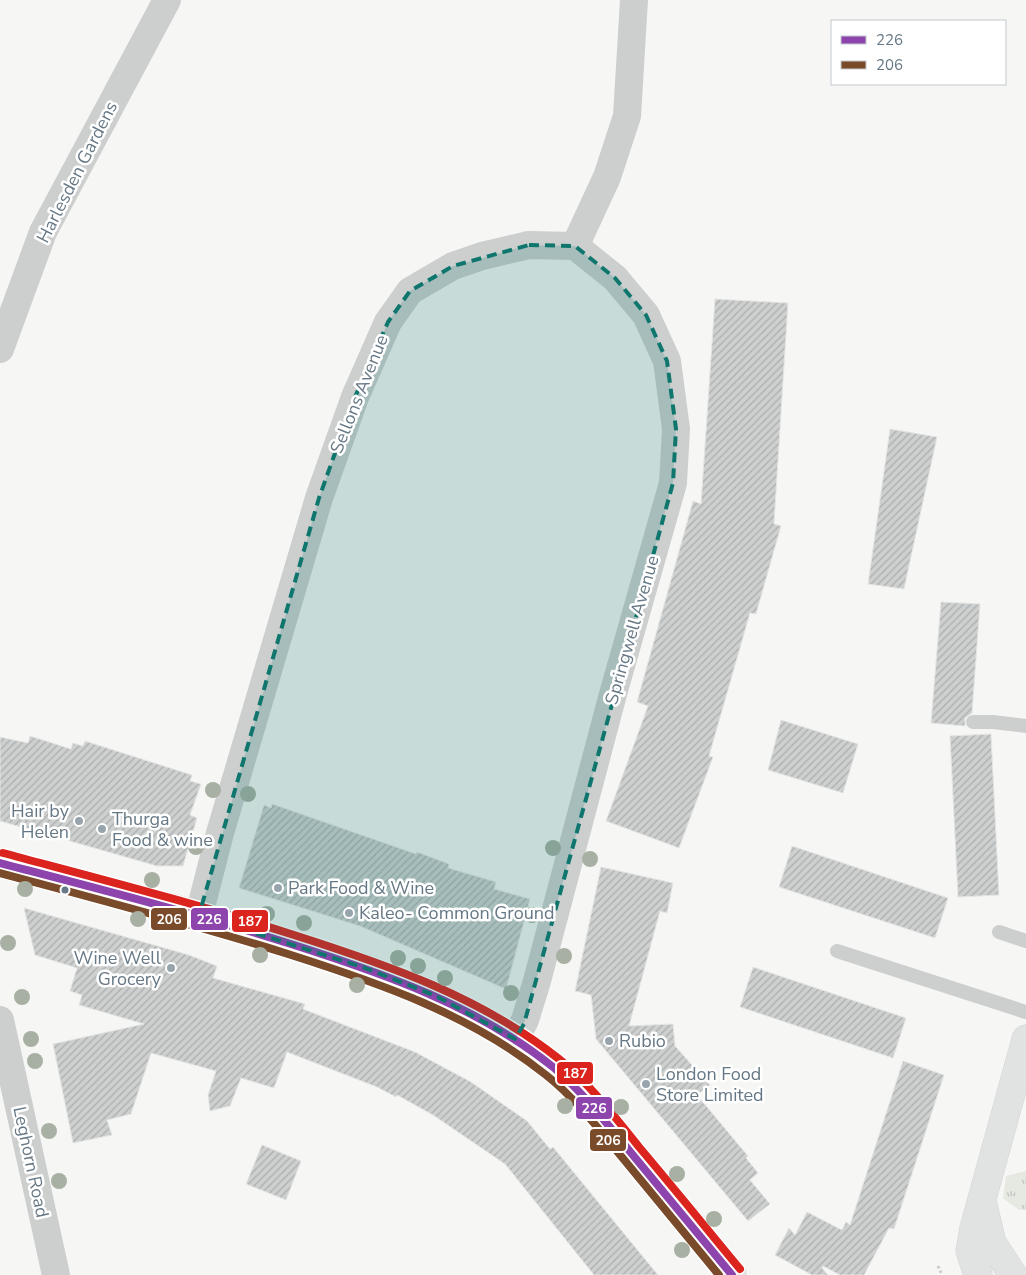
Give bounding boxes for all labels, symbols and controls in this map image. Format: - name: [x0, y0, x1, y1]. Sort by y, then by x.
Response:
- legend: [831, 20, 1006, 85]
- text: 226: [876, 30, 903, 50]
- text: 206: [876, 55, 903, 75]
- street label: Harlesden Gardens: [31, 97, 123, 247]
- street label: Sellons Avenue: [324, 331, 394, 457]
- street label: Springwell Avenue: [599, 553, 665, 707]
- place label: Hair by Helen: [11, 799, 70, 844]
- place label: Thurga Food & wine: [112, 807, 213, 852]
- marker: Hair by Helen: [73, 815, 85, 827]
- marker: Thurga Food & wine: [96, 823, 108, 835]
- place label: Park Food & Wine: [288, 876, 434, 900]
- marker: Park Food & Wine: [272, 882, 284, 894]
- unlabelled marker: [60, 885, 70, 895]
- place label: Kaleo- Common Ground: [359, 901, 555, 925]
- line badge: 206: [150, 907, 188, 931]
- line badge: 226: [190, 907, 229, 931]
- marker: Kaleo- Common Ground: [343, 907, 355, 919]
- line badge: 187: [231, 909, 269, 933]
- text: 206: [156, 910, 182, 929]
- text: 226: [196, 910, 222, 929]
- text: 187: [237, 912, 263, 931]
- place label: Wine Well Grocery: [74, 946, 162, 991]
- marker: Wine Well Grocery: [165, 962, 177, 974]
- place label: Rubio: [619, 1029, 666, 1053]
- marker: Rubio: [603, 1035, 615, 1047]
- line badge: 187: [556, 1061, 594, 1085]
- place label: London Food Store Limited: [656, 1062, 764, 1107]
- text: 187: [562, 1064, 588, 1083]
- marker: London Food Store Limited: [640, 1078, 652, 1090]
- line badge: 226: [575, 1096, 613, 1120]
- text: 226: [581, 1099, 607, 1118]
- street label: Leghorn Road: [7, 1104, 55, 1220]
- line badge: 206: [589, 1128, 627, 1152]
- text: 206: [595, 1131, 621, 1150]

